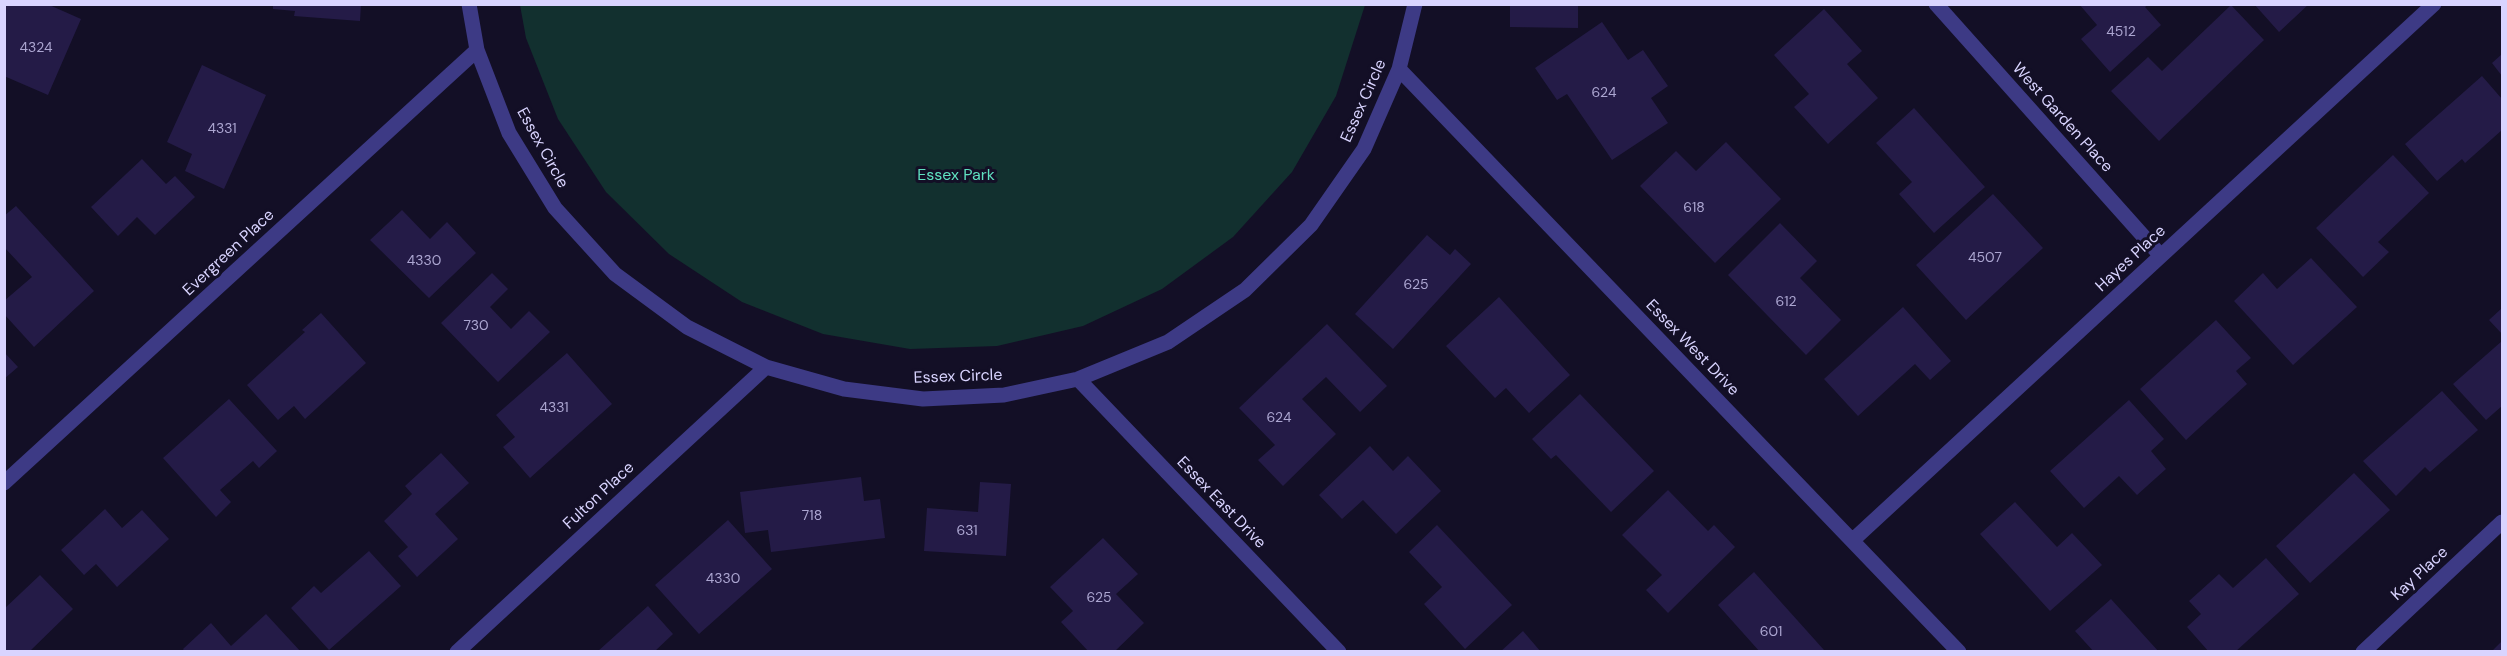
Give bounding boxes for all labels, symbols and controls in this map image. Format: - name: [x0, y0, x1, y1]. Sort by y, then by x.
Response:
- house number: 4512: [2106, 24, 2136, 40]
- house number: 4324: [19, 40, 53, 56]
- street label: Essex Circle: [1337, 57, 1391, 145]
- street label: West Garden Place: [2008, 59, 2116, 177]
- house number: 624: [1592, 85, 1616, 101]
- street label: Essex Circle: [512, 105, 572, 191]
- house number: 4331: [207, 121, 237, 137]
- park label: Essex Park: [917, 166, 995, 186]
- house number: 618: [1683, 200, 1705, 216]
- street label: Evergreen Place: [179, 206, 279, 300]
- street label: Hayes Place: [2092, 222, 2170, 296]
- house number: 4507: [1968, 250, 2002, 266]
- house number: 4330: [407, 253, 441, 269]
- house number: 625: [1403, 277, 1429, 293]
- house number: 612: [1775, 294, 1797, 310]
- street label: Essex West Drive: [1641, 296, 1743, 400]
- house number: 730: [464, 318, 488, 334]
- street label: Essex Circle: [913, 366, 1003, 388]
- house number: 4331: [539, 400, 569, 416]
- house number: 624: [1267, 410, 1291, 426]
- street label: Essex East Drive: [1172, 453, 1270, 553]
- street label: Fulton Place: [560, 458, 638, 534]
- house number: 718: [802, 508, 822, 524]
- house number: 631: [956, 523, 978, 539]
- street label: Kay Place: [2388, 543, 2452, 605]
- house number: 4330: [706, 571, 740, 587]
- house number: 625: [1086, 590, 1112, 606]
- house number: 601: [1760, 624, 1782, 640]

